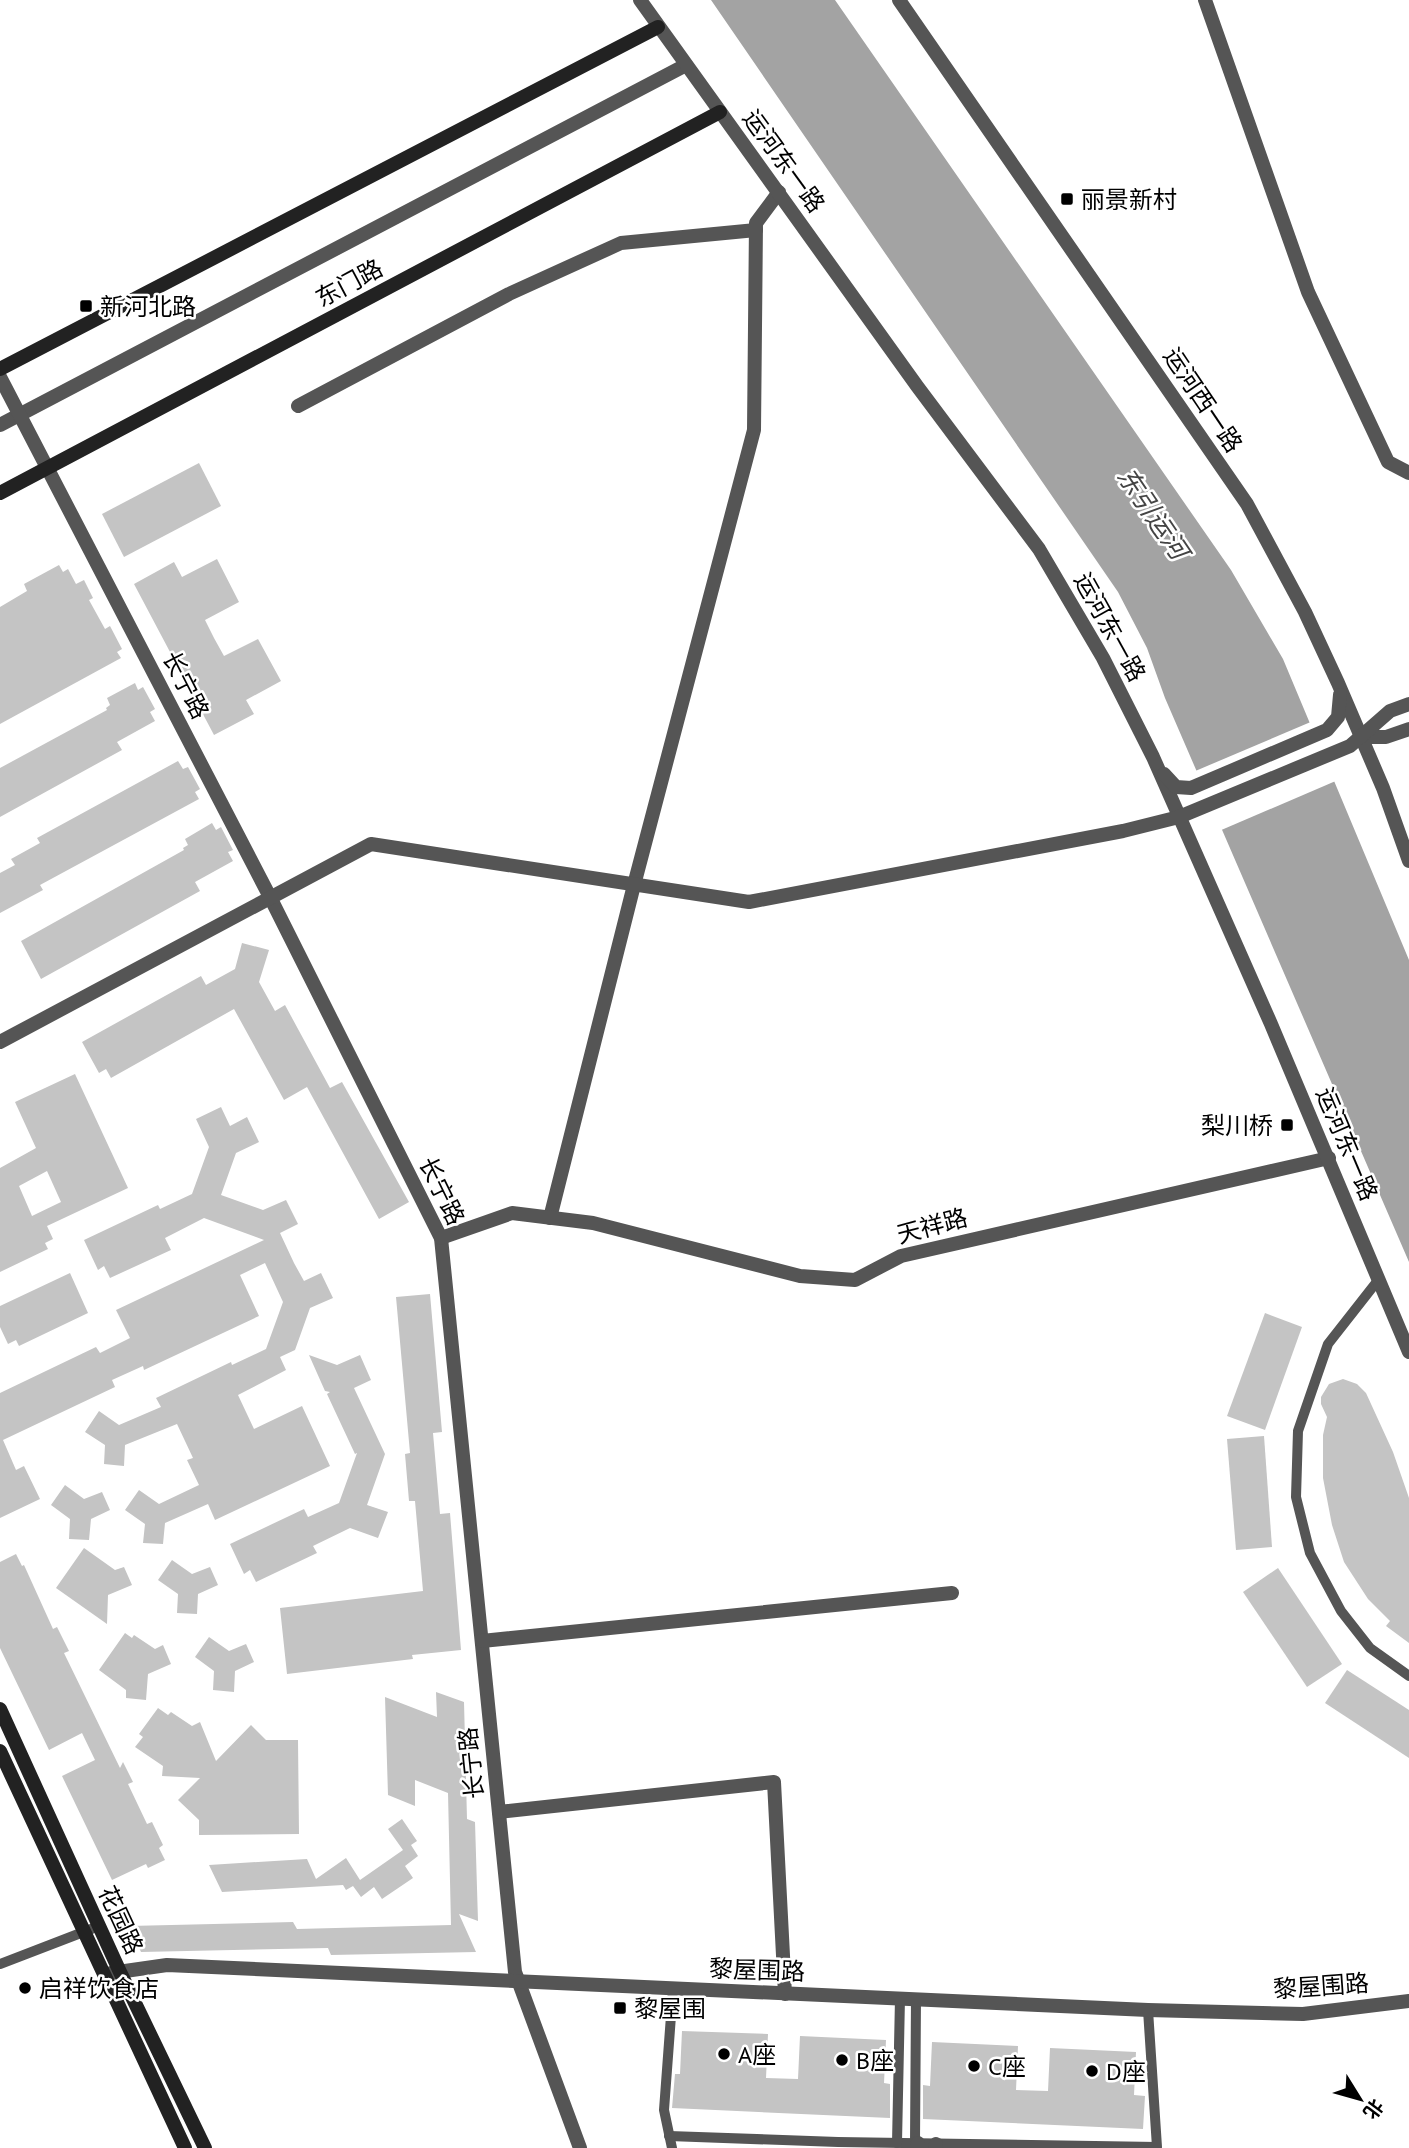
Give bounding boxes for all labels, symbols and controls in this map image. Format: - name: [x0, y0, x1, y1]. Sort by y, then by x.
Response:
- street label: 运河东一路: [736, 103, 832, 219]
- place label: 丽景新村: [1081, 184, 1177, 215]
- marker: 丽景新村: [1059, 191, 1075, 207]
- street label: 东门路: [310, 252, 388, 314]
- place label: 新河北路: [100, 291, 196, 322]
- marker: 新河北路: [78, 298, 94, 314]
- street label: 运河西一路: [1157, 342, 1249, 458]
- water label: 东引运河: [1110, 461, 1199, 569]
- street label: 运河东一路: [1067, 567, 1153, 687]
- street label: 长宁路: [156, 646, 216, 724]
- street label: 运河东一路: [1309, 1083, 1385, 1205]
- place label: 梨川桥: [1201, 1110, 1273, 1141]
- marker: 梨川桥: [1279, 1117, 1295, 1133]
- street label: 长宁路: [412, 1152, 472, 1230]
- street label: 天祥路: [893, 1202, 971, 1250]
- street label: 长宁路: [452, 1726, 490, 1800]
- street label: 花园路: [92, 1881, 150, 1959]
- street label: 黎屋围路: [708, 1953, 806, 1987]
- street label: 黎屋围路: [1272, 1967, 1370, 2005]
- place label: 启祥饮食店: [39, 1973, 159, 2004]
- marker: 启祥饮食店: [17, 1980, 33, 1996]
- place label: 黎屋围: [634, 1993, 706, 2024]
- marker: 黎屋围: [612, 2000, 628, 2016]
- place label: A座: [738, 2039, 776, 2070]
- place label: B座: [856, 2045, 894, 2076]
- marker: A座: [716, 2046, 732, 2062]
- place label: C座: [988, 2051, 1026, 2082]
- marker: B座: [834, 2052, 850, 2068]
- place label: D座: [1106, 2056, 1146, 2087]
- marker: C座: [966, 2058, 982, 2074]
- marker: D座: [1084, 2063, 1100, 2079]
- north arrow: [1325, 2064, 1395, 2134]
- text: 北: [1358, 2094, 1389, 2124]

